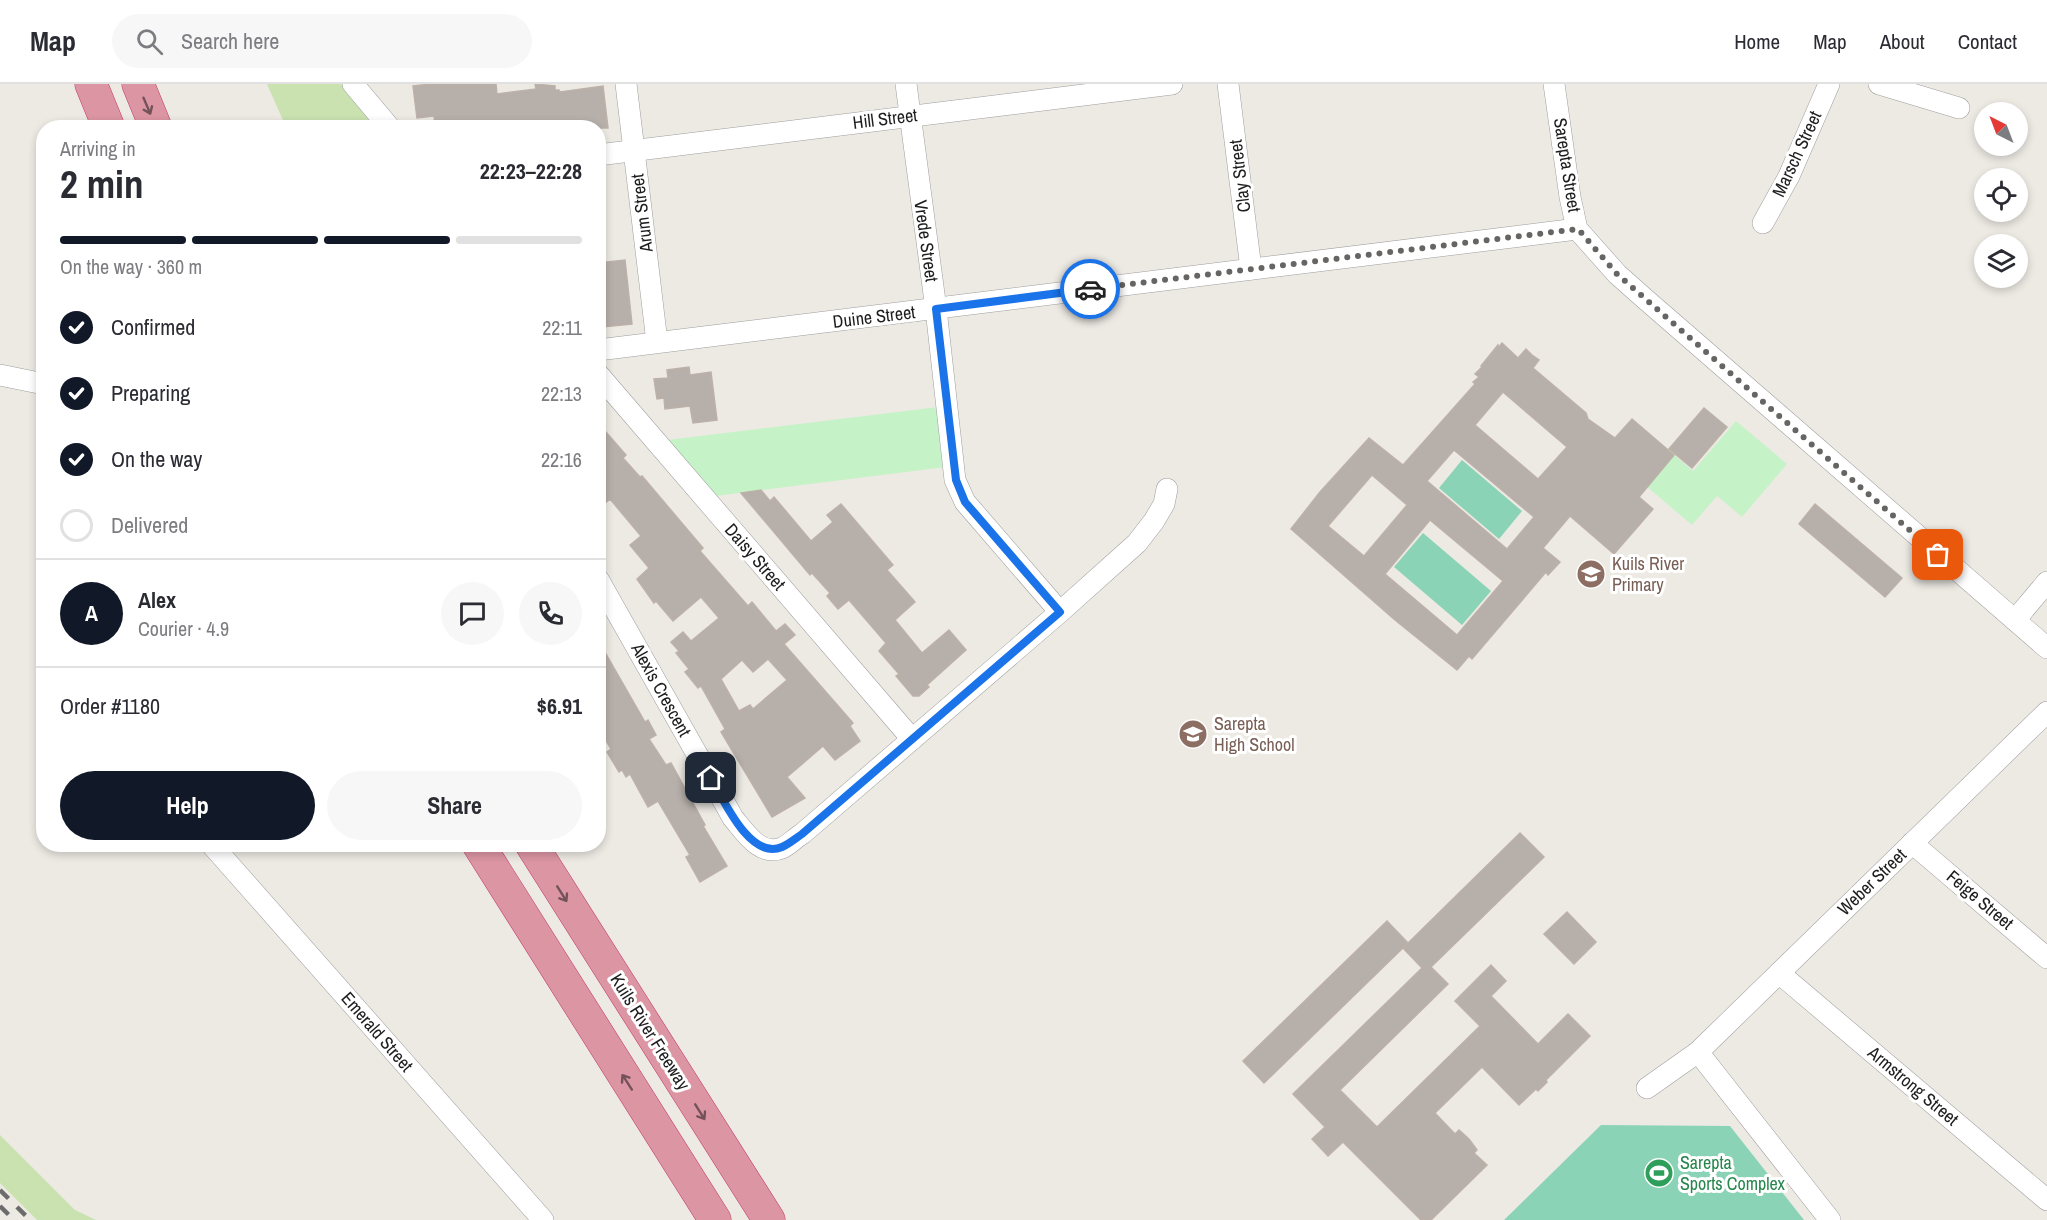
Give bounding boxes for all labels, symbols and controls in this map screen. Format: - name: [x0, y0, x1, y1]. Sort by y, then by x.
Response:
- search box: [112, 14, 532, 68]
- text: Map: [30, 22, 76, 60]
- icon: search: [133, 25, 166, 58]
- text: Search here: [181, 26, 279, 56]
- text: Home: [1734, 27, 1780, 56]
- text: Map: [1813, 27, 1847, 56]
- text: About: [1880, 27, 1925, 56]
- text: Contact: [1958, 27, 2017, 56]
- one-way arrow: [142, 96, 153, 114]
- street label: Hill Street: [851, 102, 919, 135]
- north arrow: [1974, 102, 2028, 156]
- map controls: [1974, 102, 2028, 288]
- street label: Marsch Street: [1766, 107, 1827, 201]
- street label: Sarepta Street: [1548, 116, 1587, 214]
- text: Arriving in: [60, 135, 136, 162]
- street label: Clay Street: [1223, 138, 1256, 214]
- text: 22:23–22:28: [480, 156, 582, 186]
- text: 2 min: [60, 158, 144, 210]
- button: locate: [1974, 168, 2028, 222]
- street label: Arum Street: [624, 172, 659, 255]
- street label: Vrede Street: [908, 198, 945, 283]
- button: layers: [1974, 234, 2028, 288]
- text: On the way · 360 m: [60, 253, 202, 280]
- courier: [1060, 259, 1120, 319]
- icon: car: [1074, 273, 1107, 306]
- street label: Duine Street: [831, 299, 917, 334]
- icon: check: [60, 311, 93, 344]
- text: Confirmed: [111, 312, 195, 342]
- text: 22:11: [542, 314, 582, 341]
- icon: check: [60, 377, 93, 410]
- text: Preparing: [111, 378, 190, 408]
- text: 22:13: [541, 380, 582, 407]
- icon: check: [60, 443, 93, 476]
- text: On the way: [111, 444, 202, 474]
- text: 22:16: [541, 446, 582, 473]
- text: Delivered: [111, 510, 188, 540]
- street label: Daisy Street: [719, 518, 791, 596]
- pin: [1912, 529, 1963, 580]
- icon: bag: [1921, 538, 1954, 571]
- place label: Kuils River Primary: [1612, 551, 1684, 597]
- school or university icon: Kuils River Primary: [1575, 558, 1607, 590]
- button: chat: [441, 582, 504, 645]
- button: phone: [519, 582, 582, 645]
- text: Alex: [138, 585, 176, 615]
- text: A: [85, 598, 98, 628]
- text: Courier · 4.9: [138, 615, 229, 642]
- street label: Alexis Crescent: [625, 638, 697, 741]
- text: Order #1180: [60, 691, 160, 721]
- text: $6.91: [537, 691, 582, 721]
- place label: Sarepta High School: [1214, 711, 1294, 757]
- school or university icon: Sarepta High School: [1177, 718, 1209, 750]
- pin: [685, 752, 736, 803]
- icon: home: [694, 761, 727, 794]
- button: Help: [60, 771, 315, 840]
- button: Share: [327, 771, 582, 840]
- street label: Weber Street: [1832, 843, 1912, 921]
- street label: Feige Street: [1941, 864, 2019, 935]
- one-way arrow: [557, 885, 569, 902]
- street label: Kuils River Freeway: [605, 969, 697, 1095]
- street label: Emerald Street: [336, 986, 419, 1077]
- street label: Armstrong Street: [1862, 1040, 1964, 1131]
- one-way arrow: [621, 1074, 633, 1091]
- one-way arrow: [695, 1103, 707, 1120]
- place label: Sarepta Sports Complex: [1680, 1150, 1786, 1196]
- sports icon: Sarepta Sports Complex: [1643, 1157, 1675, 1189]

